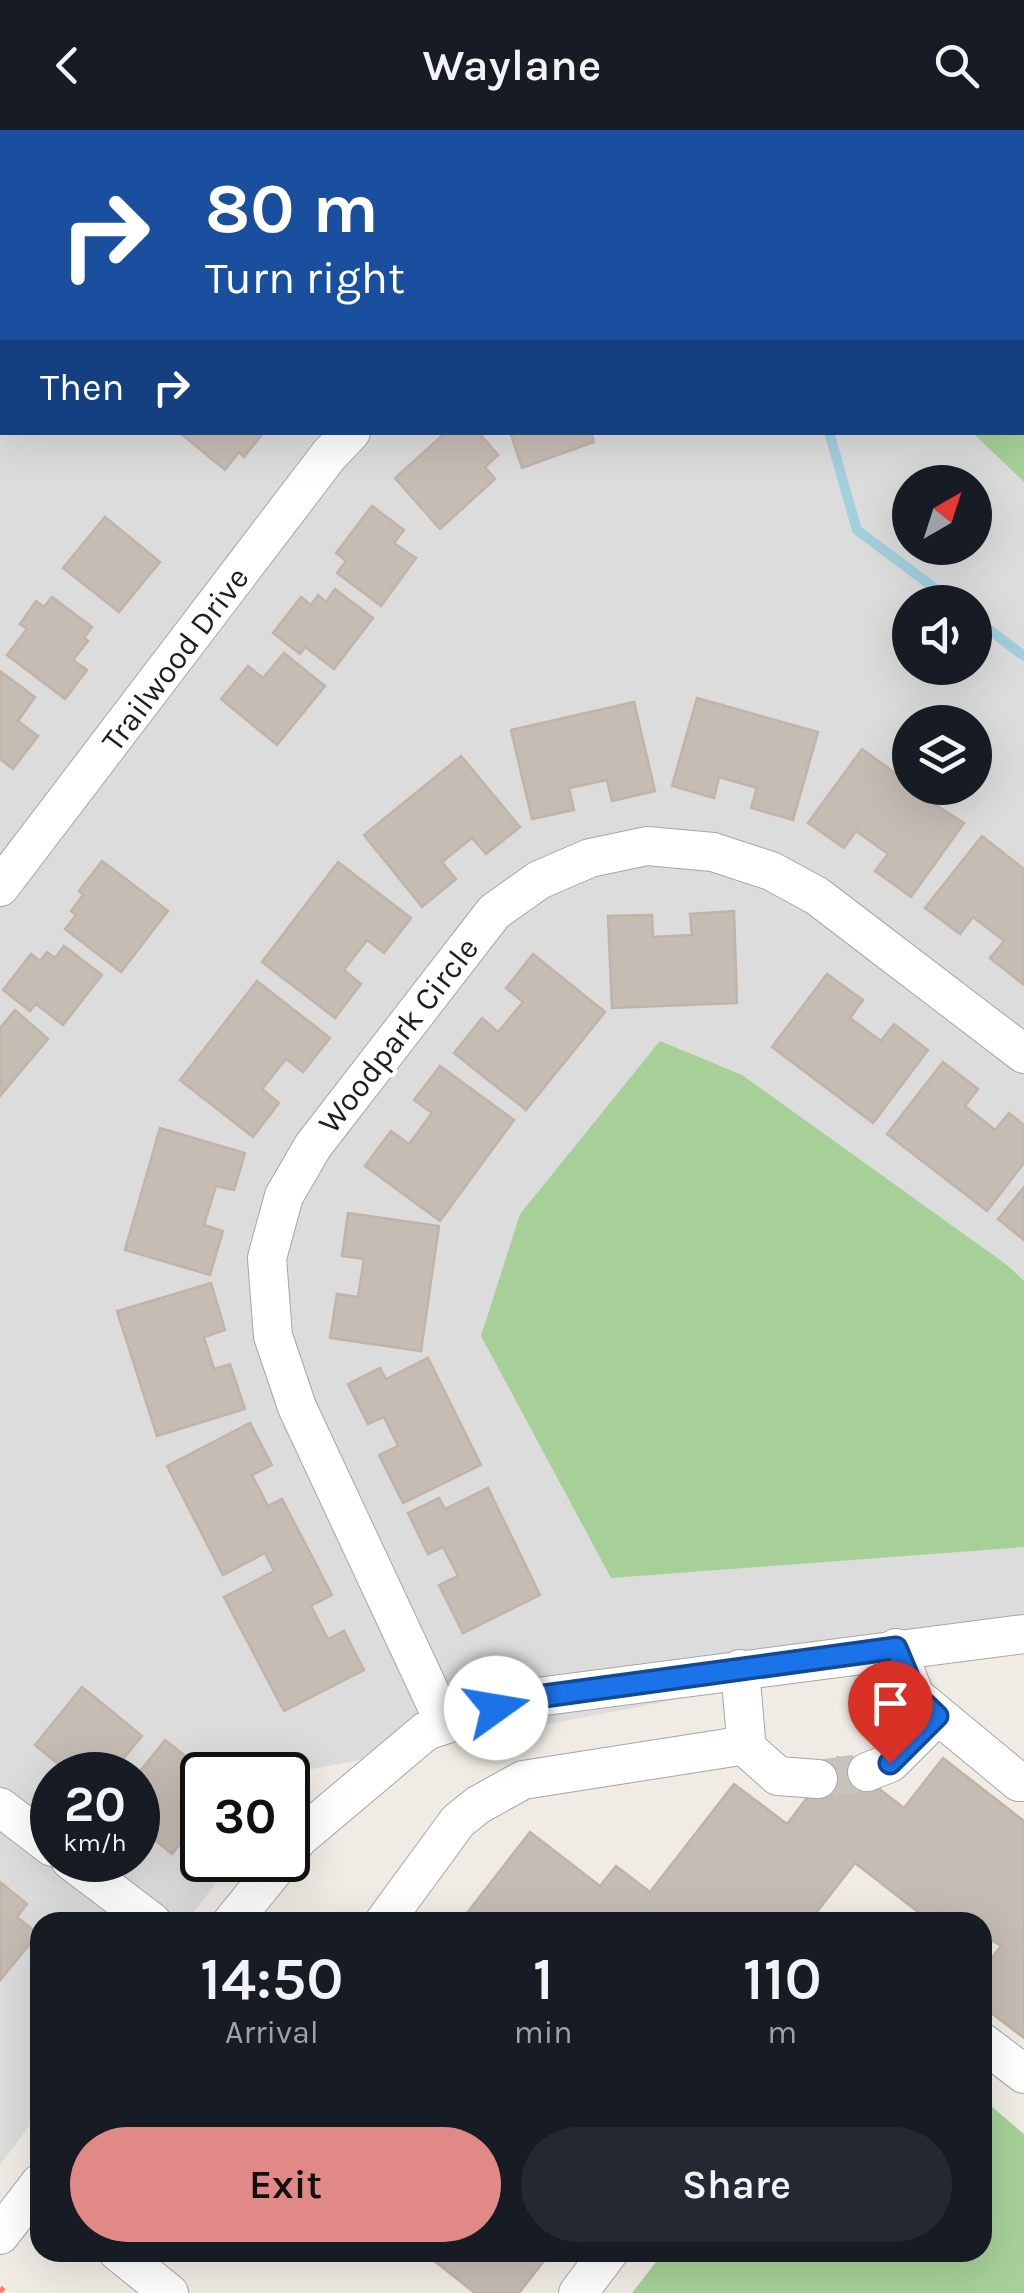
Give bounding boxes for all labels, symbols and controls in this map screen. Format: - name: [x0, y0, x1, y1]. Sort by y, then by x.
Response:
- icon: back: [40, 38, 95, 93]
- icon: search: [929, 38, 984, 93]
- text: Waylane: [422, 39, 602, 91]
- text: 80 m: [205, 168, 379, 250]
- icon: right: [40, 170, 170, 300]
- text: Turn right: [205, 252, 405, 304]
- icon: right: [144, 360, 199, 415]
- text: Then: [40, 365, 124, 410]
- north arrow: [892, 465, 992, 565]
- map controls: [892, 465, 992, 805]
- street label: Trailwood Drive: [94, 560, 257, 759]
- button: sound: [892, 585, 992, 685]
- button: layers: [892, 705, 992, 805]
- street label: Woodpark Circle: [311, 930, 486, 1140]
- position arrow: [444, 1656, 548, 1760]
- pin: [848, 1661, 933, 1764]
- icon: arrive: [863, 1676, 918, 1731]
- speed limit sign: 30: [180, 1752, 310, 1882]
- text: 20: [64, 1775, 126, 1834]
- text: km/h: [63, 1828, 127, 1857]
- text: 14:50: [200, 1944, 344, 2014]
- text: 1: [533, 1944, 554, 2014]
- text: 110: [743, 1944, 822, 2014]
- text: Arrival: [225, 2014, 319, 2051]
- text: min: [514, 2014, 573, 2051]
- text: m: [767, 2014, 797, 2051]
- button: Exit: [70, 2127, 501, 2242]
- button: Share: [521, 2127, 952, 2242]

